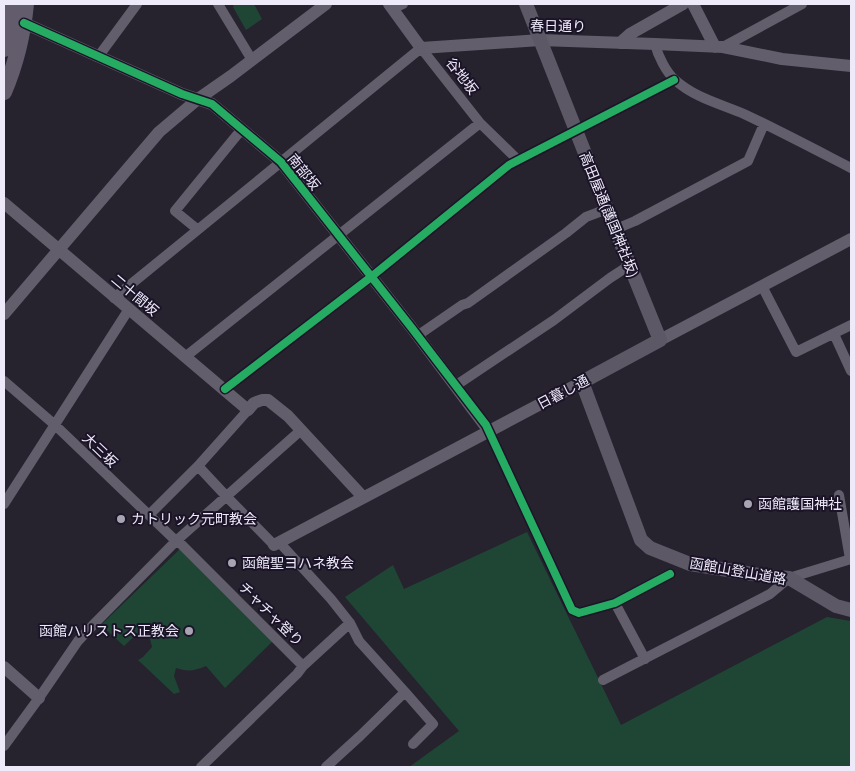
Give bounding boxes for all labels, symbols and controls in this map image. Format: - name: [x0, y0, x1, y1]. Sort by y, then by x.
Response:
- street label: 春日通り: [530, 17, 586, 35]
- street label: 谷地坂: [442, 54, 482, 98]
- street label: 高田屋通(護国神社坂): [576, 149, 642, 279]
- street label: 南部坂: [284, 150, 324, 194]
- street label: 二十間坂: [108, 270, 162, 320]
- street label: 日暮し通: [534, 371, 592, 413]
- street label: 大三坂: [79, 429, 121, 471]
- place label: 函館護国神社: [758, 495, 842, 513]
- marker: 函館護国神社: [742, 498, 754, 510]
- place label: カトリック元町教会: [131, 510, 257, 528]
- marker: カトリック元町教会: [115, 513, 127, 525]
- place label: 函館聖ヨハネ教会: [242, 554, 354, 572]
- street label: 函館山登山道路: [688, 554, 788, 588]
- marker: 函館聖ヨハネ教会: [226, 557, 238, 569]
- street label: チャチャ登り: [235, 578, 307, 650]
- place label: 函館ハリストス正教会: [39, 622, 179, 640]
- marker: 函館ハリストス正教会: [183, 625, 195, 637]

